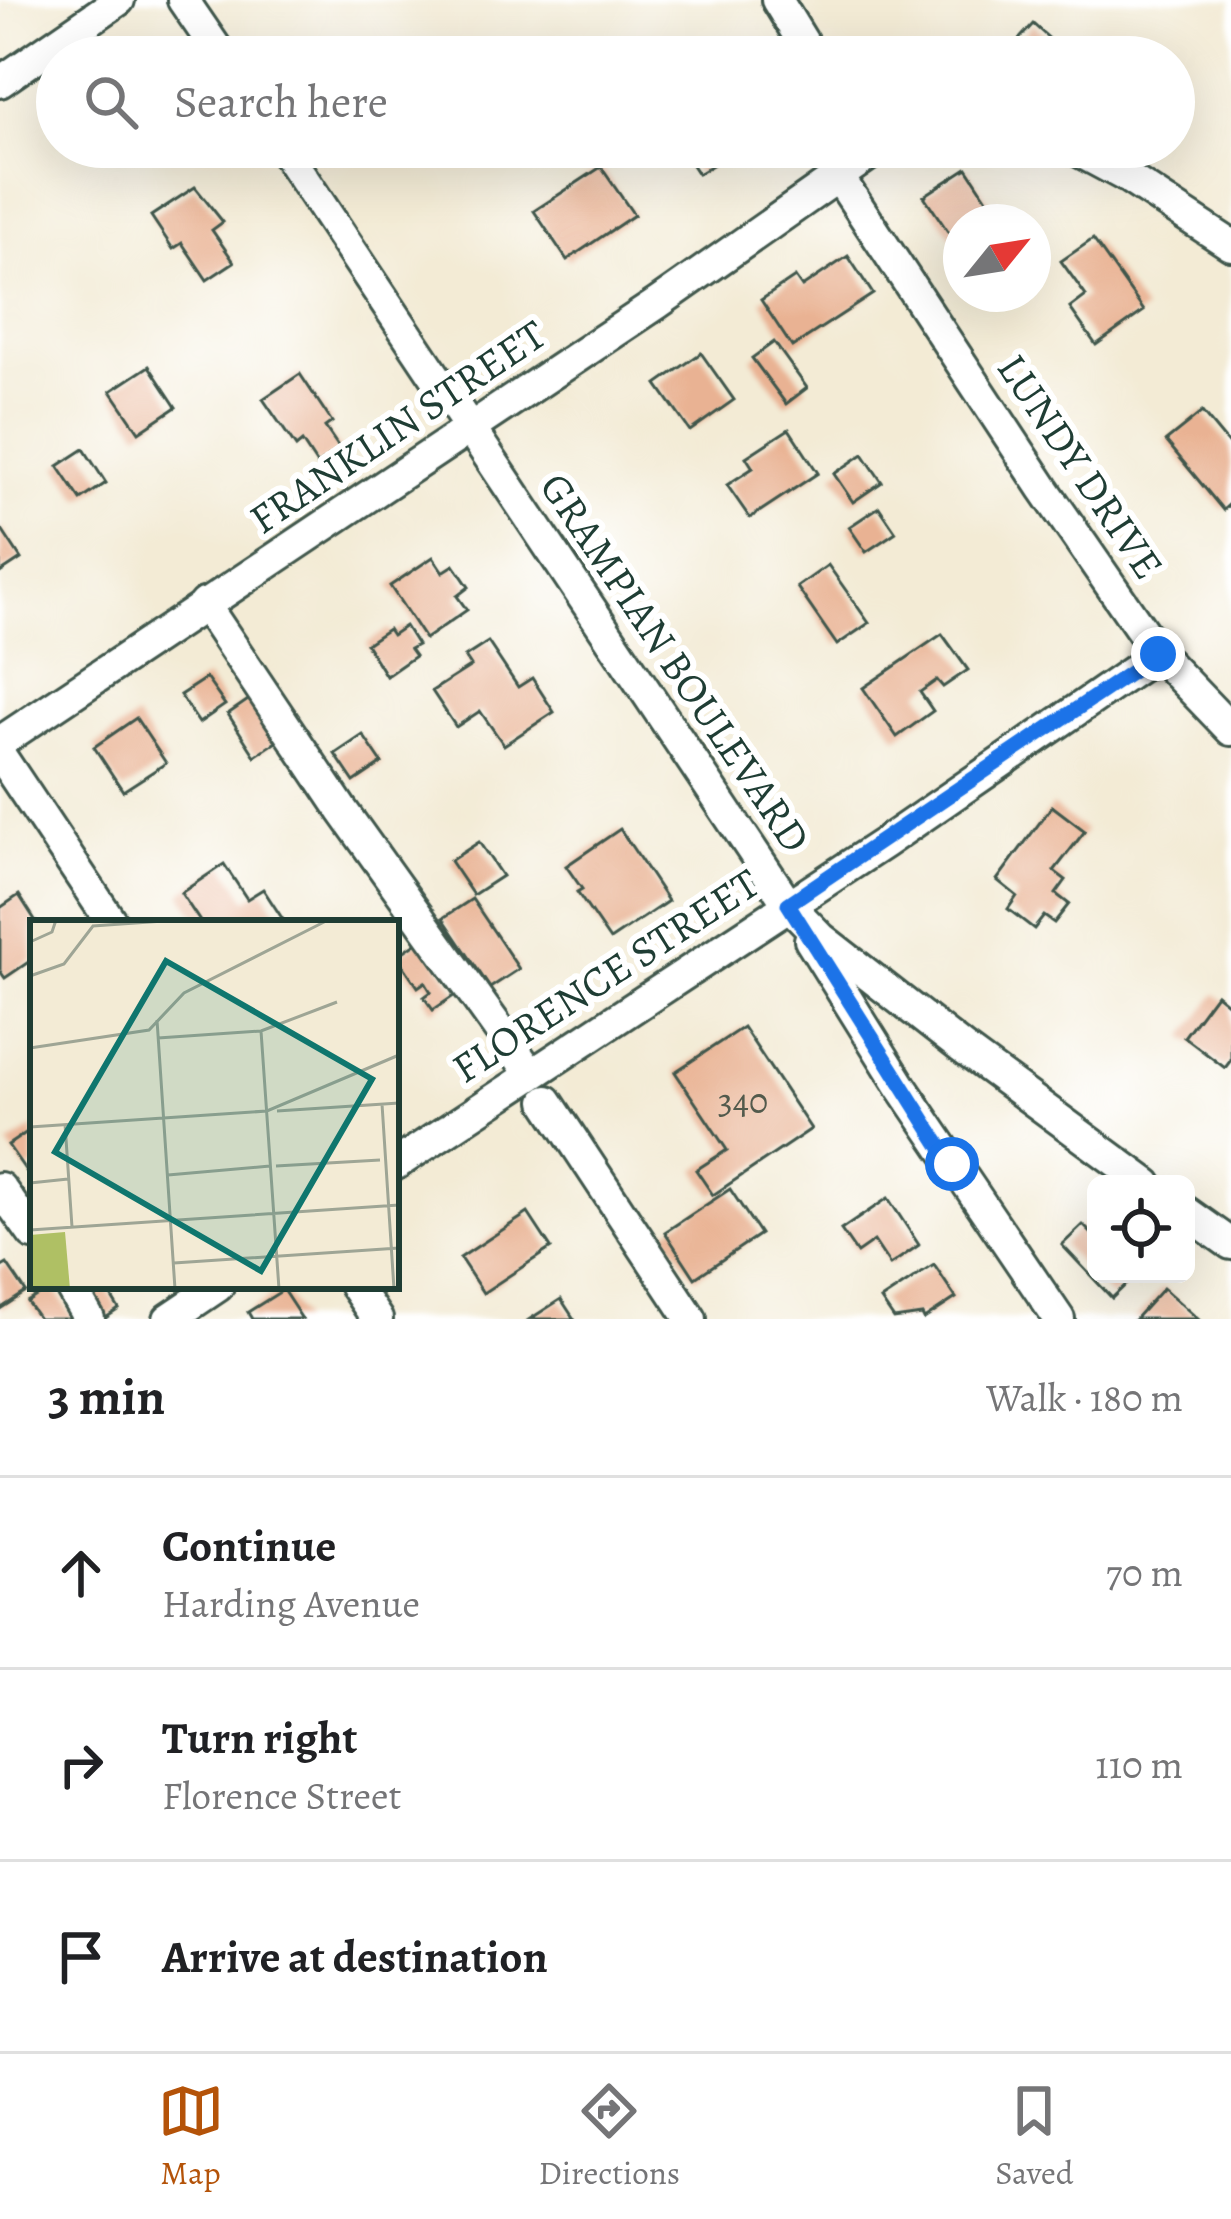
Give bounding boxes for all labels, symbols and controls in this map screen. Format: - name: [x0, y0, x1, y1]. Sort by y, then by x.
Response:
- search box: [36, 36, 1195, 168]
- icon: search: [78, 69, 144, 135]
- text: Search here: [174, 71, 388, 133]
- north arrow: [943, 204, 1051, 312]
- street label: FRANKLIN STREET: [238, 306, 557, 547]
- street label: LUNDY DRIVE: [984, 342, 1177, 590]
- street label: GRAMPIAN BOULEVARD: [527, 461, 824, 863]
- route end: [1131, 627, 1185, 681]
- street label: FLORENCE STREET: [441, 855, 770, 1096]
- inset map: [30, 920, 399, 1289]
- house number: 340: [718, 1076, 768, 1125]
- route start: [925, 1137, 979, 1191]
- map controls: [1087, 1175, 1195, 1283]
- button: locate: [1087, 1175, 1195, 1283]
- text: 3 min: [48, 1362, 165, 1432]
- text: Walk · 180 m: [986, 1371, 1183, 1424]
- text: Continue: [162, 1515, 336, 1577]
- icon: ahead: [48, 1540, 114, 1606]
- text: 70 m: [1106, 1546, 1183, 1599]
- text: Harding Avenue: [162, 1577, 420, 1630]
- text: Turn right: [162, 1707, 357, 1769]
- icon: right: [48, 1732, 114, 1798]
- text: 110 m: [1095, 1738, 1183, 1791]
- text: Florence Street: [162, 1769, 401, 1822]
- icon: arrive: [48, 1924, 114, 1990]
- text: Arrive at destination: [162, 1926, 548, 1988]
- tab: Map: [158, 2078, 224, 2195]
- tab: Directions: [539, 2078, 680, 2195]
- tab: Saved: [995, 2078, 1073, 2195]

